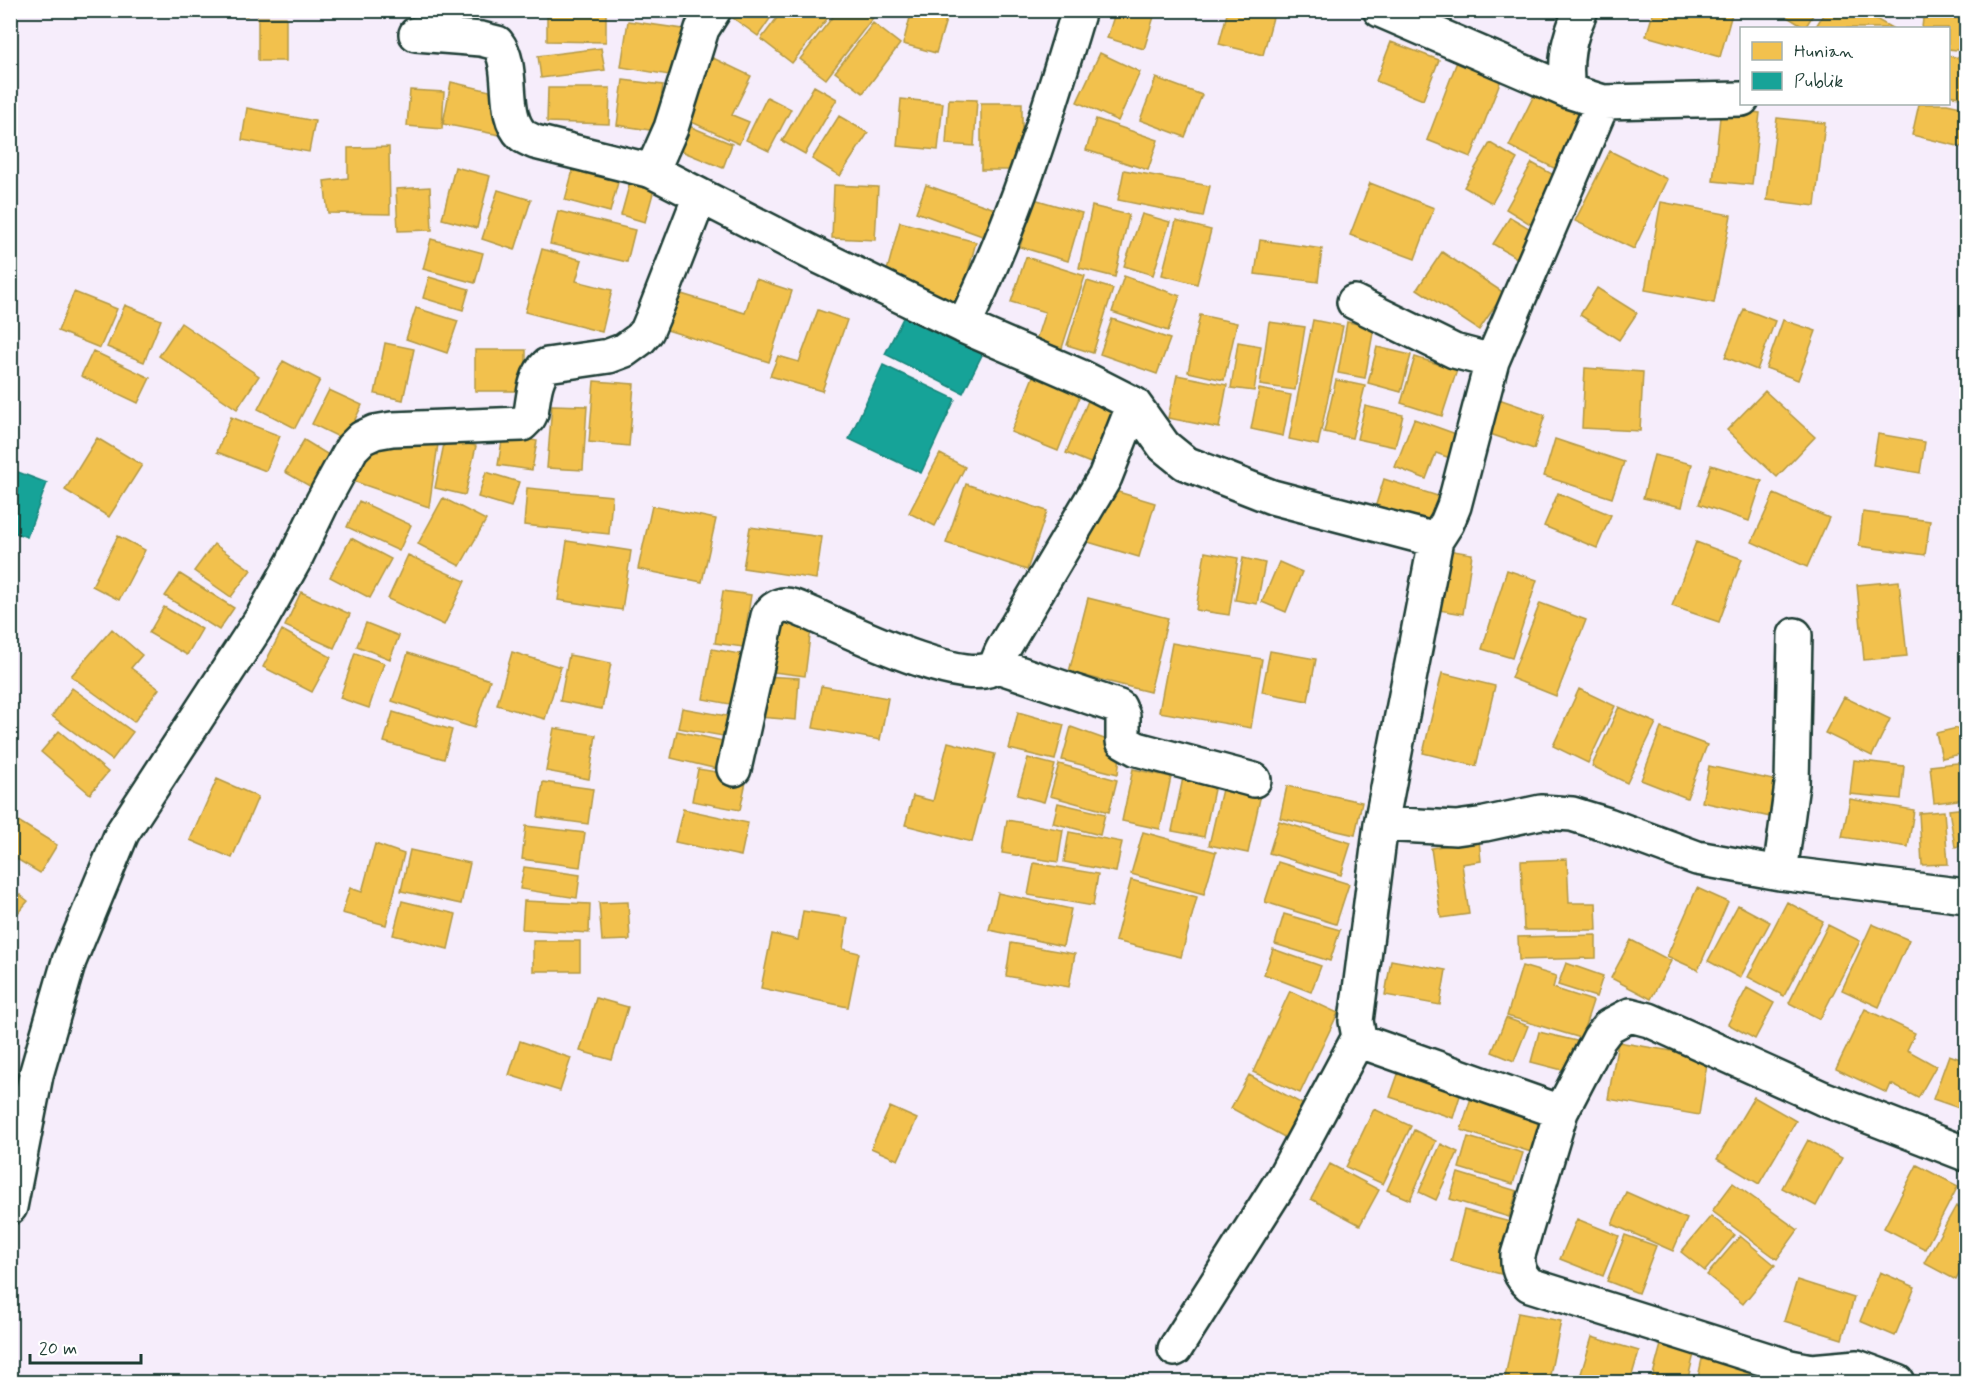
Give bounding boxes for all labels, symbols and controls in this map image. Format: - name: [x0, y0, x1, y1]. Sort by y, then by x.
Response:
- legend: [1740, 27, 1950, 105]
- text: Hunian: [1794, 40, 1853, 64]
- text: Publik: [1794, 70, 1843, 94]
- scale bar: [30, 1327, 141, 1365]
- text: 20 m: [39, 1337, 77, 1361]

